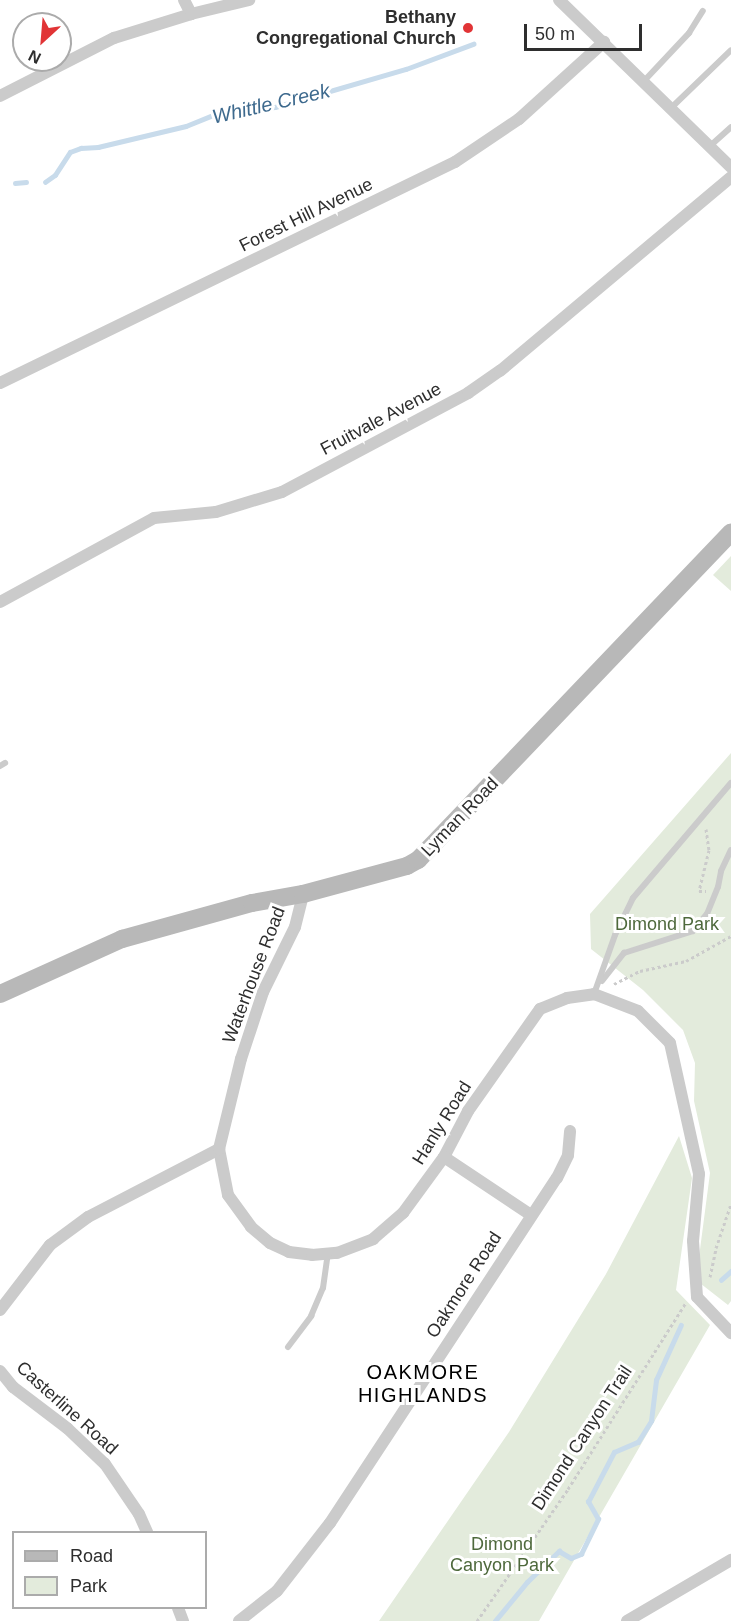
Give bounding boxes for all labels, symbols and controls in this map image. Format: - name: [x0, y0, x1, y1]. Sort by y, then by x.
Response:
- place label: Bethany Congregational Church: [256, 7, 456, 50]
- north arrow: [12, 12, 72, 72]
- scale bar: [527, 12, 646, 50]
- marker: Bethany Congregational Church: [461, 21, 475, 35]
- text: 50 m: [535, 24, 575, 44]
- text: N: [26, 47, 44, 67]
- water label: Whittle Creek: [210, 79, 332, 129]
- street label: Forest Hill Avenue: [235, 173, 377, 257]
- street label: Fruitvale Avenue: [316, 378, 446, 460]
- street label: Lyman Road: [417, 773, 503, 861]
- street label: Waterhouse Road: [218, 904, 290, 1046]
- park label: Dimond Park: [615, 913, 719, 935]
- street label: Hanly Road: [408, 1077, 476, 1169]
- street label: Oakmore Road: [422, 1228, 506, 1342]
- street label: Casterline Road: [12, 1357, 122, 1459]
- district label: OAKMORE HIGHLANDS: [358, 1360, 488, 1407]
- street label: Dimond Canyon Trail: [527, 1362, 637, 1514]
- legend: [12, 1531, 207, 1609]
- park label: Dimond Canyon Park: [450, 1534, 554, 1576]
- text: Road: [70, 1546, 113, 1566]
- text: Park: [70, 1576, 107, 1596]

